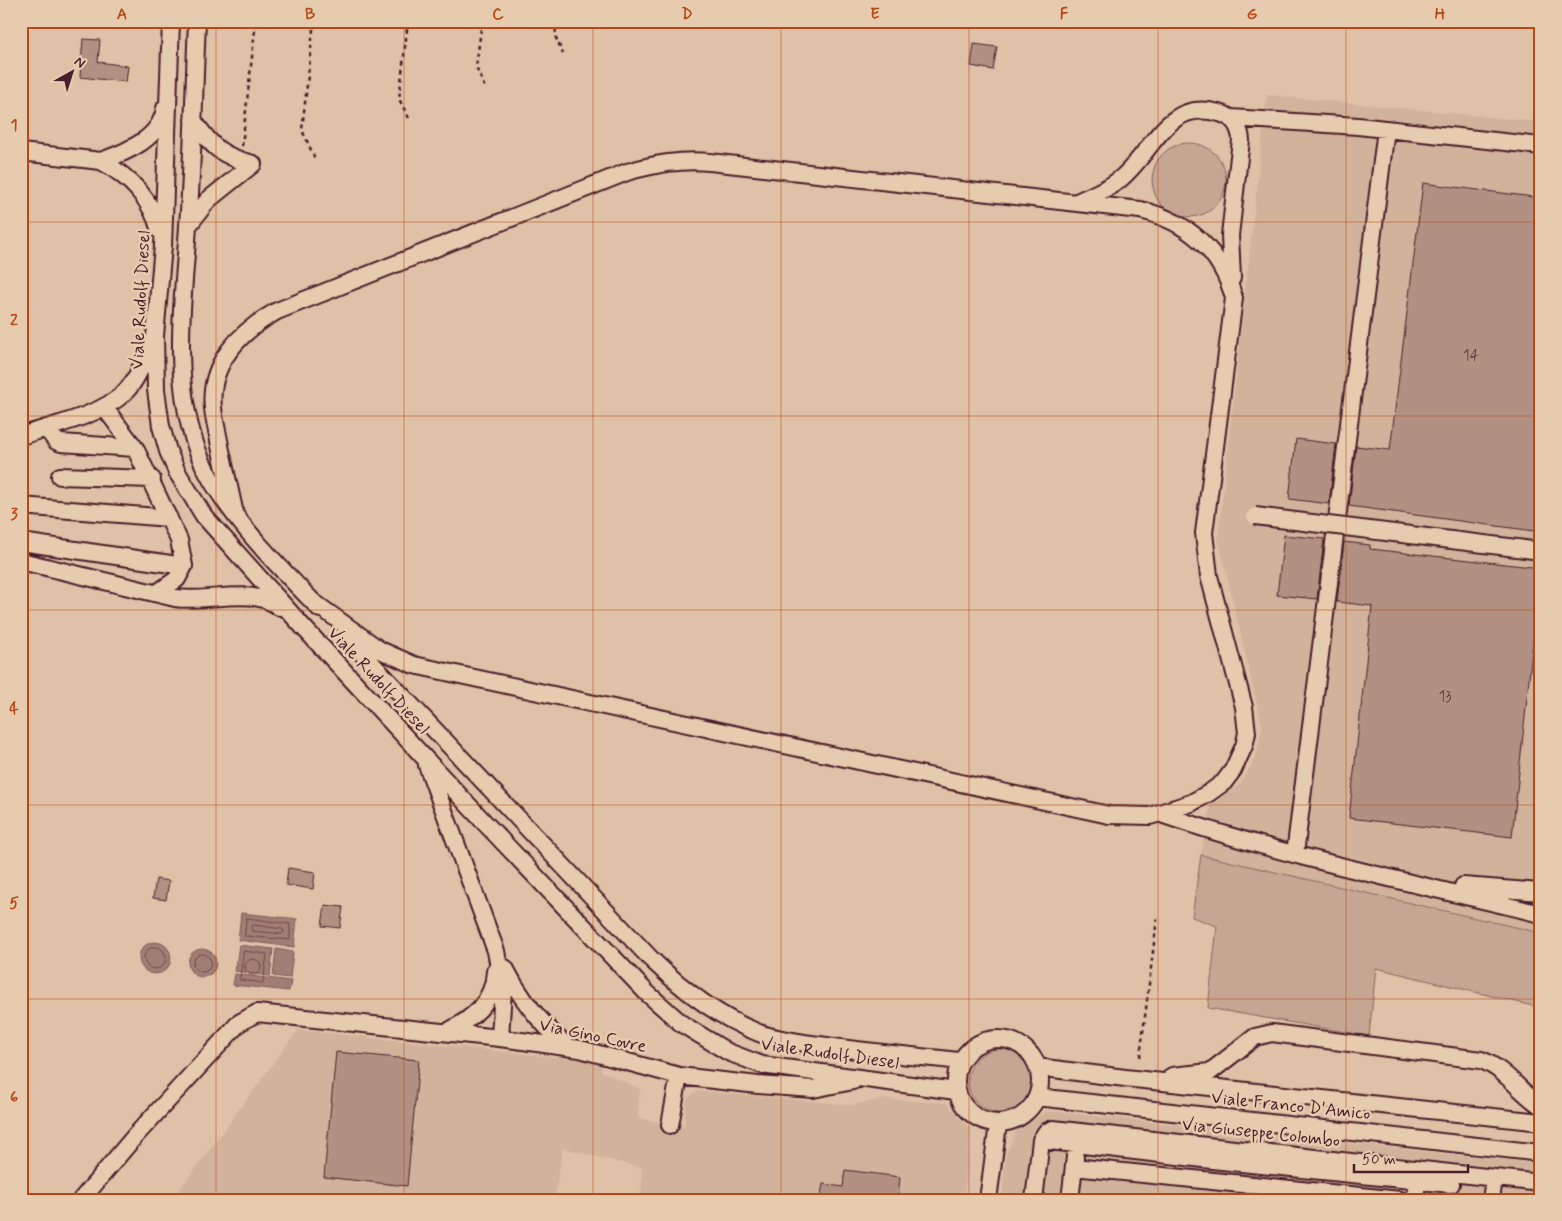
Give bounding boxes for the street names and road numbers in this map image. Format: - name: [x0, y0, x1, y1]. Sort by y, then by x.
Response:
- street label: Viale Rudolf Diesel: [125, 230, 157, 370]
- street label: Viale Rudolf Diesel: [322, 622, 435, 740]
- street label: Via Gino Covre: [537, 1013, 649, 1059]
- street label: Viale Rudolf Diesel: [759, 1032, 900, 1076]
- street label: Viale Franco D'Amico: [1210, 1086, 1372, 1126]
- street label: Via Giuseppe Colombo: [1181, 1113, 1341, 1153]

